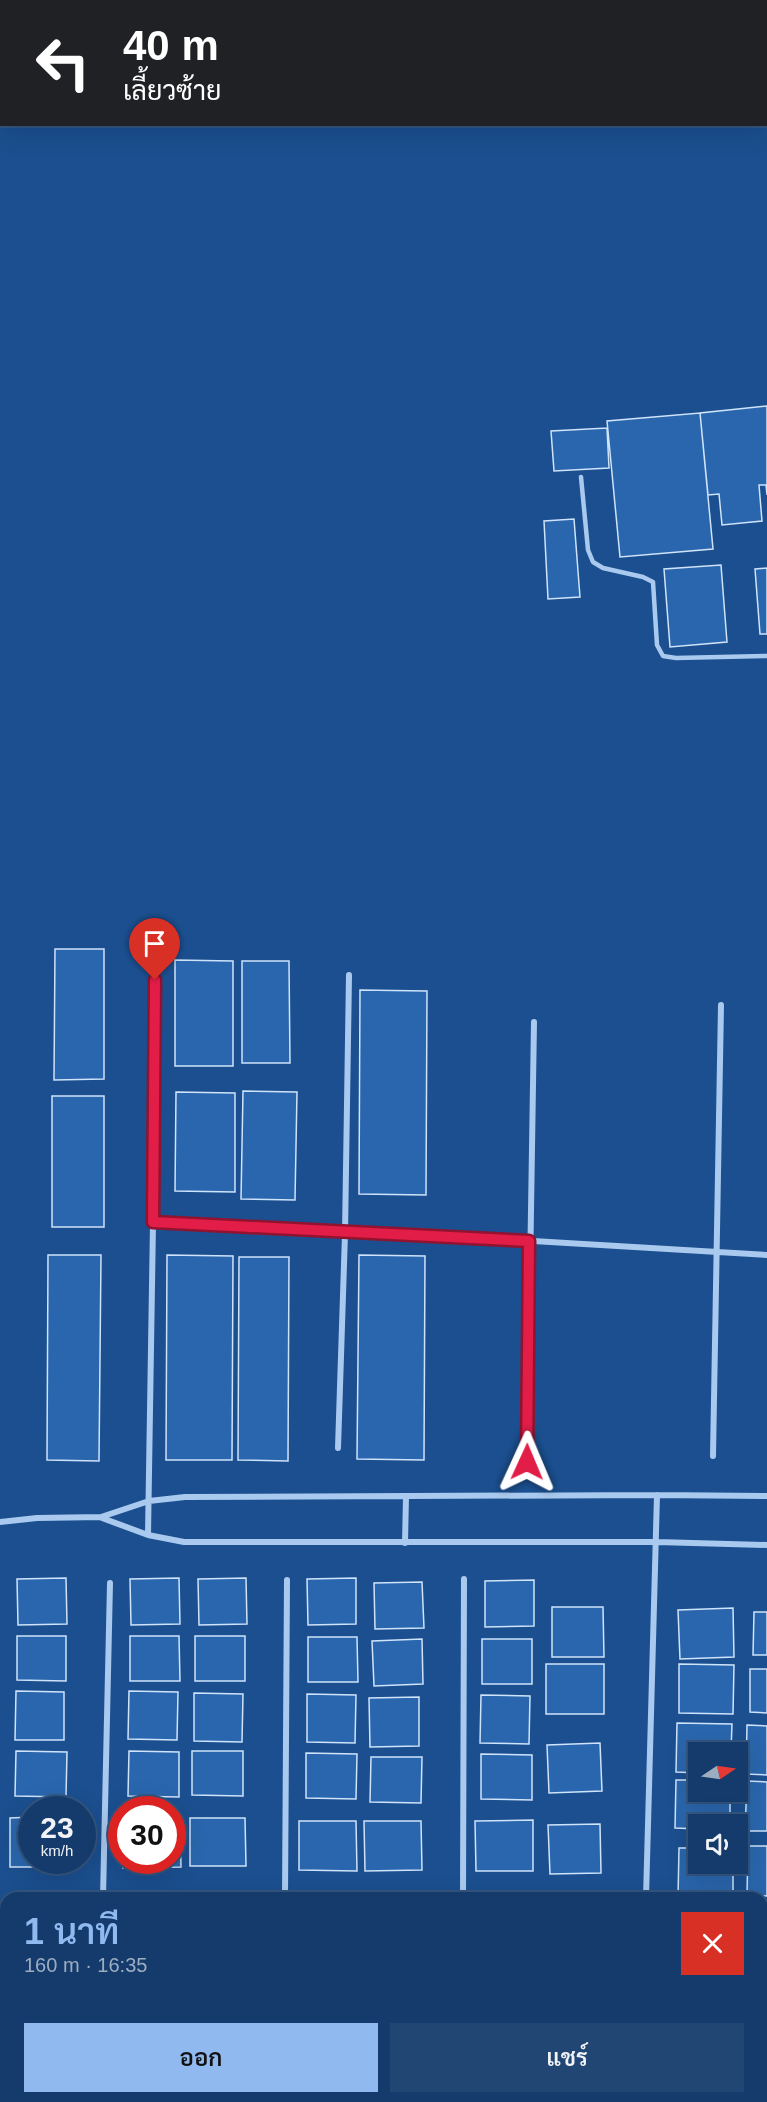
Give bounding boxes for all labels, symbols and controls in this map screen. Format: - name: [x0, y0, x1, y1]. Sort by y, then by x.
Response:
- text: 40 m: [123, 22, 219, 69]
- icon: left: [24, 24, 102, 102]
- text: เลี้ยวซ้าย: [123, 76, 221, 106]
- pin: [129, 918, 180, 980]
- icon: arrive: [138, 927, 171, 960]
- position arrow: [495, 1430, 559, 1494]
- north arrow: [688, 1742, 748, 1802]
- map controls: [688, 1742, 748, 1874]
- speed limit sign: 30: [108, 1796, 186, 1874]
- text: 23: [40, 1811, 74, 1844]
- button: sound: [688, 1814, 748, 1874]
- text: km/h: [41, 1842, 73, 1859]
- text: 1 นาที: [24, 1911, 120, 1952]
- button: close: [681, 1912, 744, 1975]
- text: 160 m · 16:35: [24, 1954, 147, 1976]
- button: ออก: [24, 2023, 378, 2092]
- button: แชร์: [390, 2023, 744, 2092]

